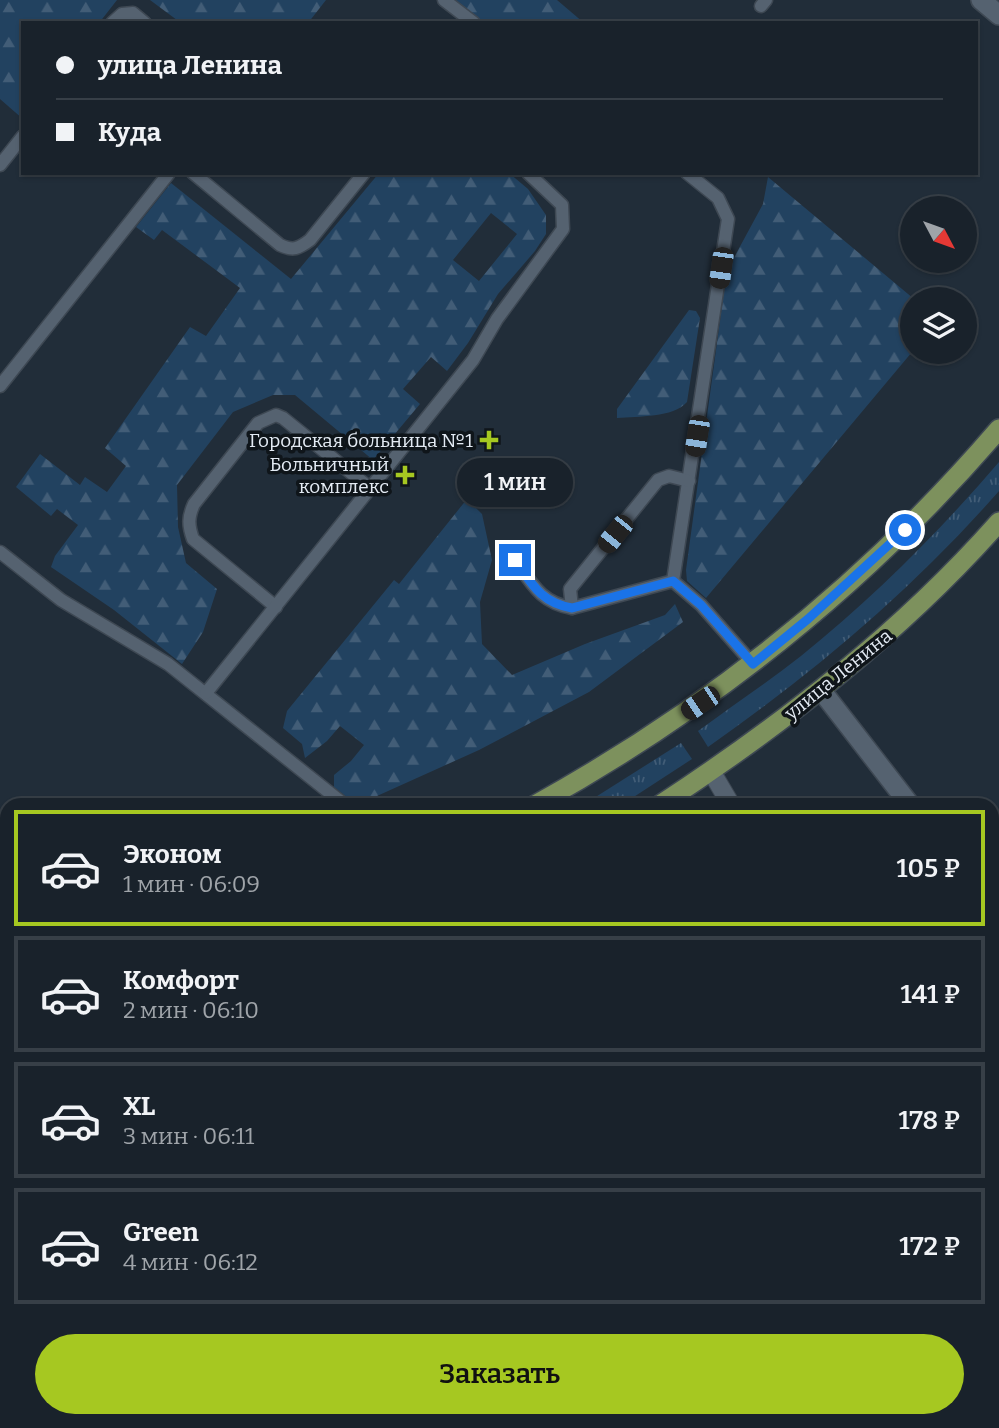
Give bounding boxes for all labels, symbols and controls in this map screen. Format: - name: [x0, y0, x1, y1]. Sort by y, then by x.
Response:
- text: улица Ленина: [98, 50, 282, 81]
- text: Куда: [98, 117, 161, 148]
- north arrow: [900, 196, 976, 273]
- map controls: [900, 196, 977, 364]
- car: [708, 246, 735, 290]
- button: layers: [900, 287, 977, 364]
- car: [684, 414, 711, 458]
- place label: Городская больница №1: [249, 429, 473, 452]
- marker: Городская больница №1: [479, 430, 499, 450]
- place label: Больничный комплекс: [269, 453, 389, 498]
- callout: 1 мин: [457, 458, 573, 508]
- marker: Больничный комплекс: [395, 465, 415, 485]
- text: 1 мин: [484, 468, 546, 496]
- car: [594, 511, 637, 557]
- route start: [889, 514, 921, 546]
- route end: [499, 544, 531, 576]
- street label: улица Ленина: [779, 624, 897, 725]
- car: [677, 683, 724, 723]
- icon: car: [39, 837, 102, 900]
- text: Эконом: [123, 839, 222, 870]
- text: 105 ₽: [896, 853, 960, 884]
- text: 1 мин · 06:09: [123, 870, 260, 898]
- icon: car: [39, 963, 102, 1026]
- text: Комфорт: [123, 965, 239, 996]
- text: 141 ₽: [900, 979, 960, 1010]
- text: 2 мин · 06:10: [123, 996, 259, 1024]
- icon: car: [39, 1089, 102, 1152]
- text: XL: [123, 1091, 155, 1122]
- text: 178 ₽: [898, 1105, 960, 1136]
- text: 3 мин · 06:11: [123, 1122, 254, 1150]
- icon: car: [39, 1215, 102, 1278]
- text: Green: [123, 1217, 199, 1248]
- text: 172 ₽: [899, 1231, 960, 1262]
- text: 4 мин · 06:12: [123, 1248, 258, 1276]
- button: Заказать: [35, 1334, 964, 1414]

